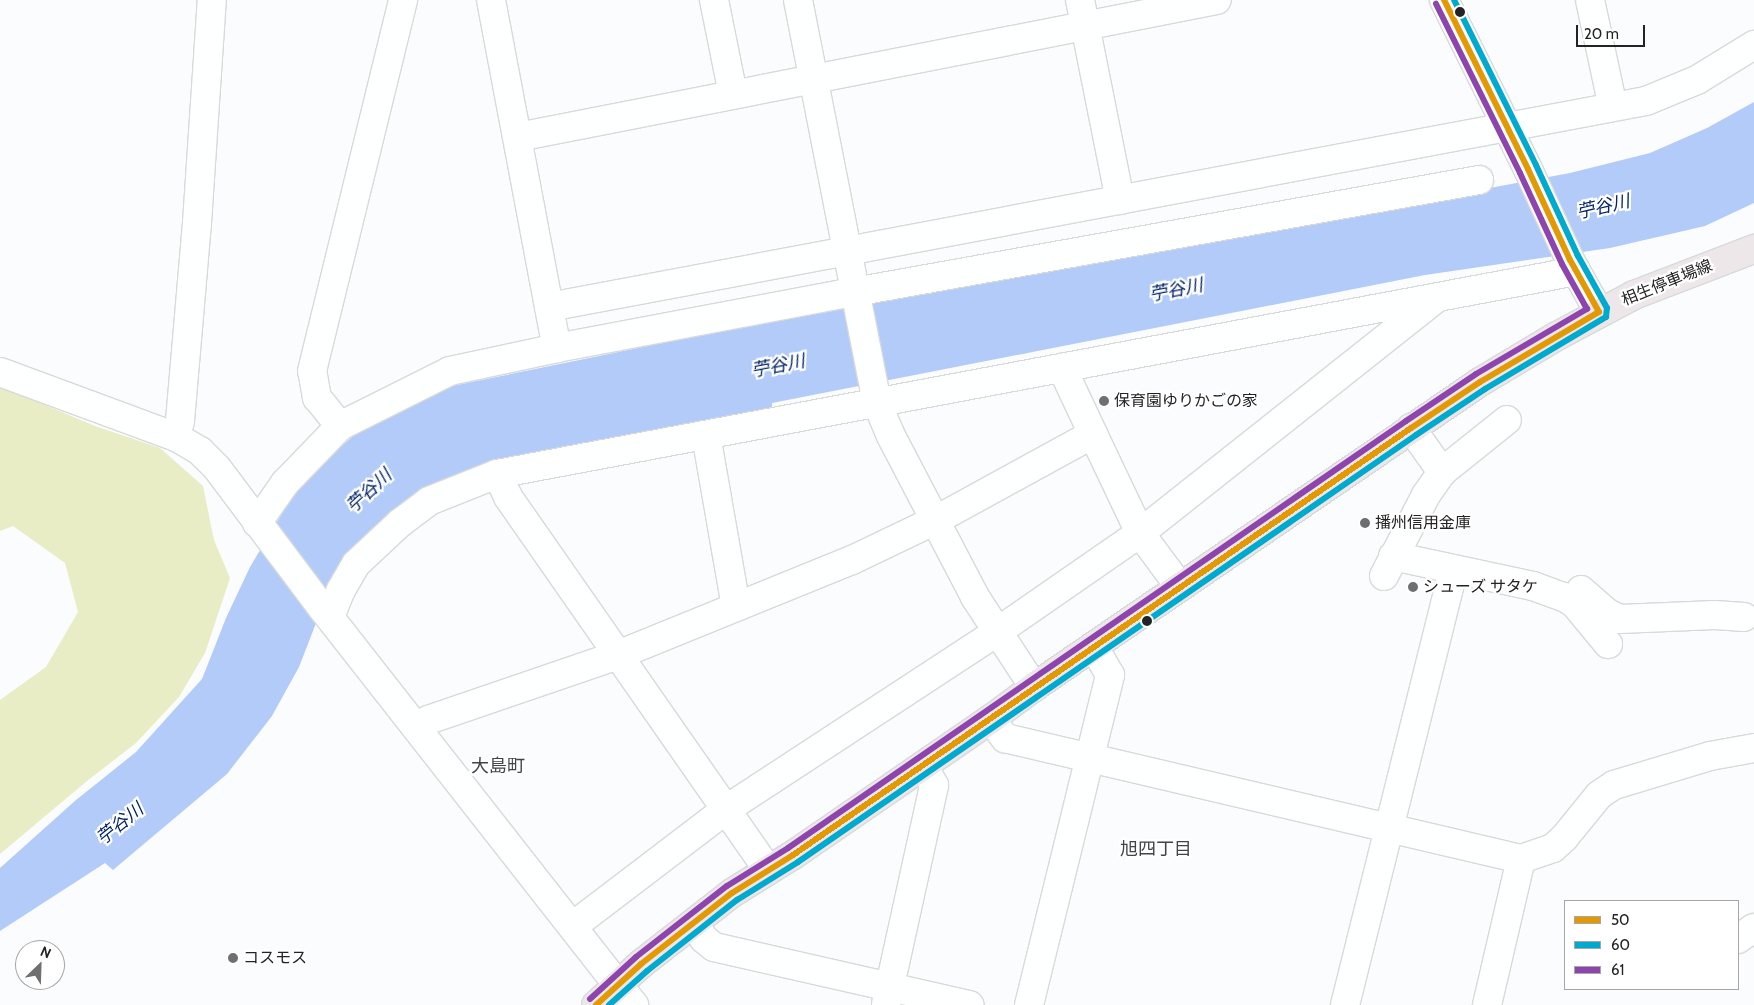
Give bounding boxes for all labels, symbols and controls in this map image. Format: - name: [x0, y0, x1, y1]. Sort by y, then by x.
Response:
- unlabelled marker: [1455, 7, 1465, 17]
- scale bar: [1579, 15, 1648, 47]
- text: 20 m: [1584, 25, 1619, 43]
- water label: 苧谷川: [1574, 190, 1632, 224]
- street label: 相生停車場線: [1619, 256, 1715, 310]
- water label: 苧谷川: [1147, 274, 1205, 306]
- water label: 苧谷川: [749, 350, 807, 382]
- place label: 保育園ゆりかごの家: [1114, 391, 1258, 411]
- marker: 保育園ゆりかごの家: [1098, 395, 1110, 407]
- water label: 苧谷川: [342, 465, 396, 517]
- place label: 播州信用金庫: [1375, 513, 1471, 533]
- marker: 播州信用金庫: [1359, 517, 1371, 529]
- place label: シューズ サタケ: [1423, 577, 1539, 597]
- marker: シューズ サタケ: [1407, 581, 1419, 593]
- unlabelled marker: [1142, 616, 1152, 626]
- district label: 大島町: [471, 755, 525, 777]
- water label: 苧谷川: [92, 799, 148, 849]
- district label: 旭四丁目: [1120, 838, 1192, 860]
- legend: [1564, 900, 1739, 990]
- text: 50: [1611, 911, 1630, 929]
- text: 60: [1611, 936, 1630, 954]
- north arrow: [15, 940, 65, 990]
- text: N: [38, 942, 54, 962]
- place label: コスモス: [243, 948, 307, 968]
- marker: コスモス: [227, 952, 239, 964]
- text: 61: [1611, 961, 1624, 979]

